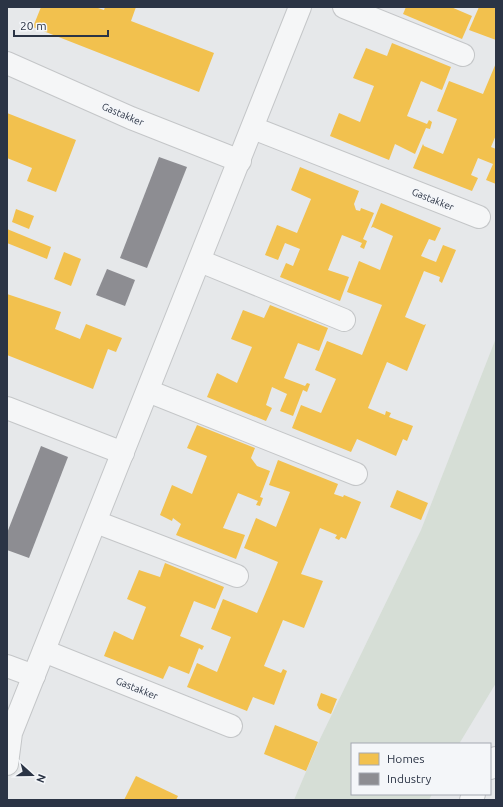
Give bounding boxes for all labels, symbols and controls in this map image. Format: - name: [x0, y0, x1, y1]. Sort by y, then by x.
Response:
- scale bar: [14, 12, 108, 38]
- text: 20 m: [20, 19, 47, 32]
- street label: Gastakker: [100, 101, 146, 128]
- street label: Gastakker: [410, 186, 456, 213]
- street label: Gastakker: [114, 675, 160, 702]
- legend: [351, 743, 491, 795]
- text: Homes: [387, 752, 425, 765]
- north arrow: [12, 755, 52, 795]
- text: Industry: [387, 772, 432, 785]
- text: N: [34, 773, 48, 785]

